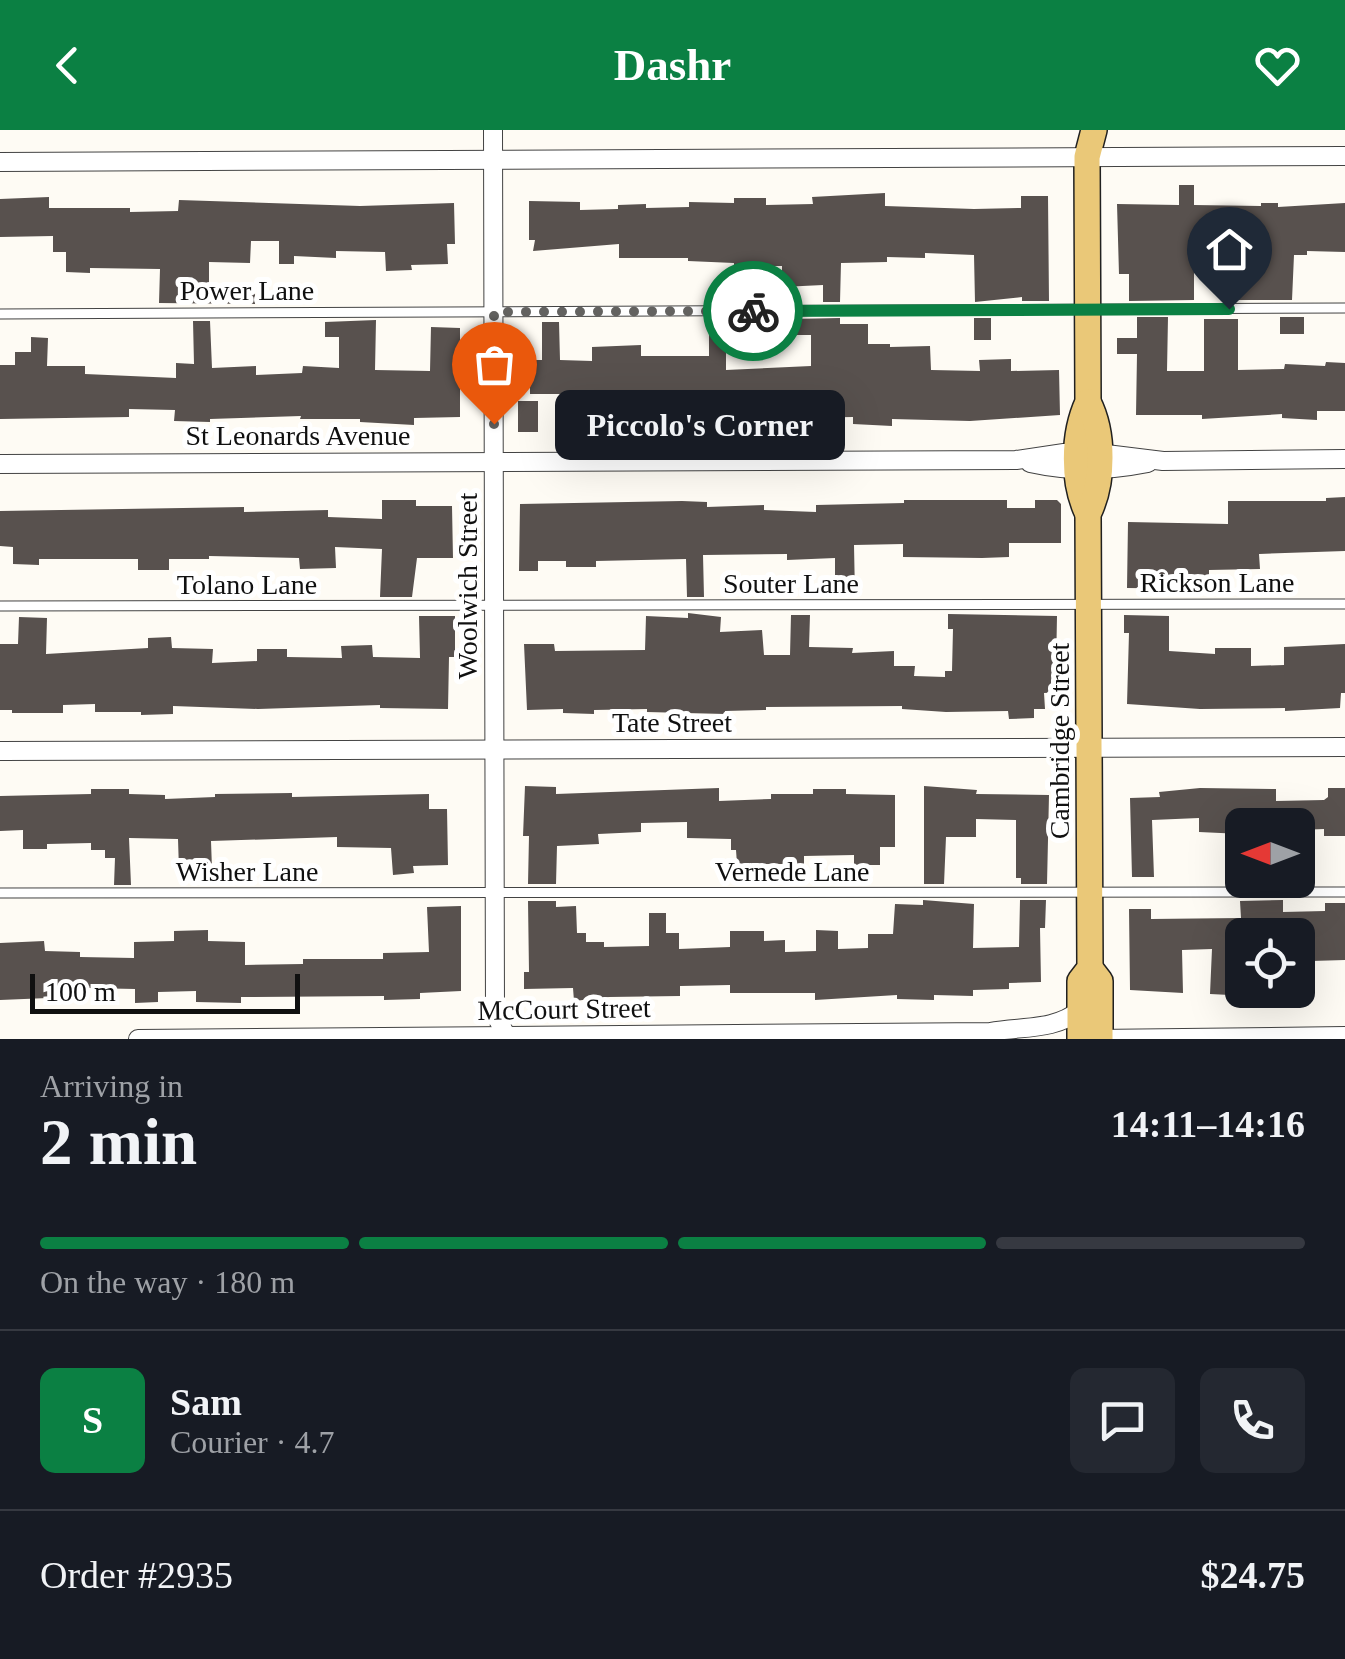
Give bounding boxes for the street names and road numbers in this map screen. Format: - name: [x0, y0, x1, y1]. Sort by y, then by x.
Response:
- street label: Power Lane: [180, 275, 314, 306]
- street label: St Leonards Avenue: [186, 420, 410, 451]
- street label: Woolwich Street: [452, 492, 483, 679]
- street label: Rickson Lane: [1140, 567, 1294, 598]
- street label: Souter Lane: [723, 568, 859, 599]
- street label: Tolano Lane: [177, 569, 317, 600]
- street label: Cambridge Street: [1044, 642, 1075, 839]
- street label: Tate Street: [612, 707, 732, 738]
- street label: Wisher Lane: [176, 856, 318, 887]
- street label: Vernede Lane: [715, 856, 869, 887]
- street label: McCourt Street: [477, 992, 651, 1026]

